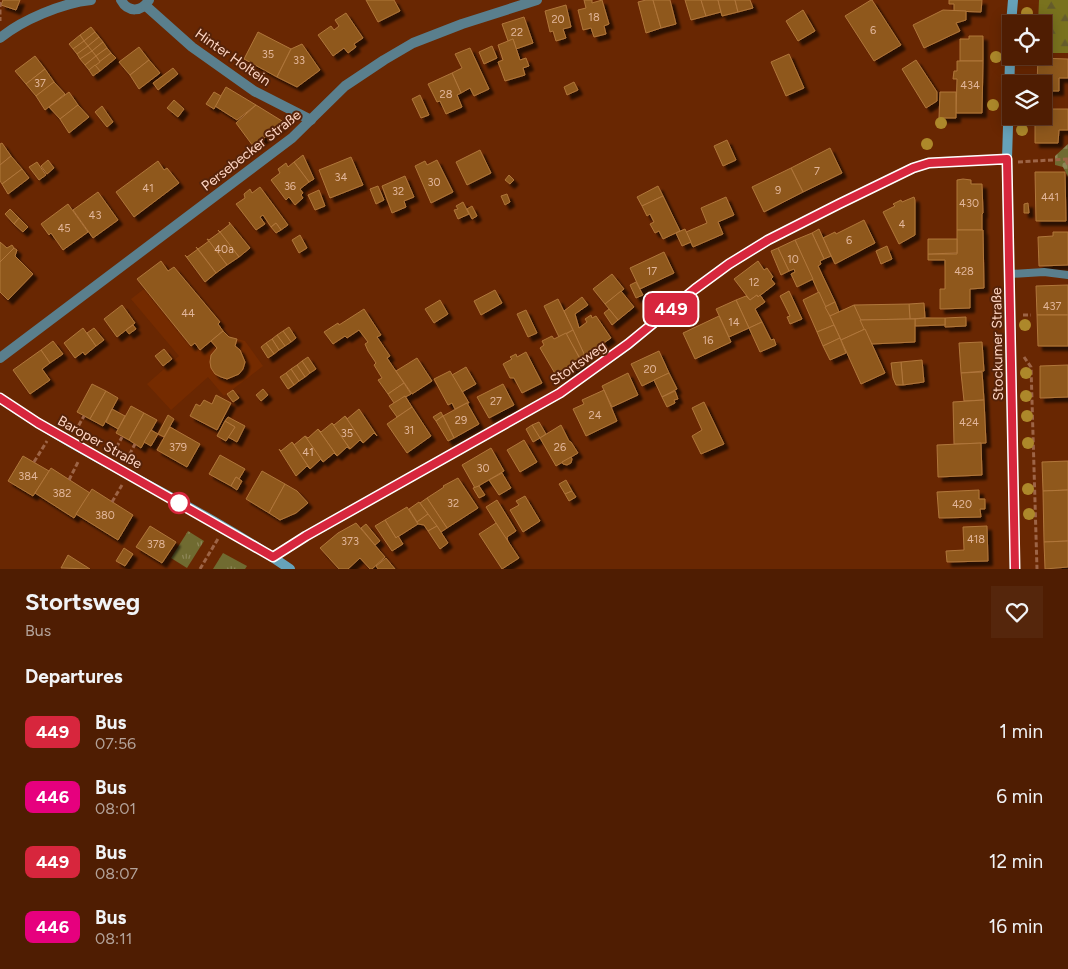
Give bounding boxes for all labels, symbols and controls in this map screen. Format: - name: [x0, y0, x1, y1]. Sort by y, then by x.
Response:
- house number: 18: [588, 11, 600, 24]
- house number: 20: [551, 13, 565, 26]
- map controls: [1002, 15, 1052, 125]
- button: locate: [1002, 15, 1052, 65]
- house number: 6: [870, 24, 876, 37]
- street label: Hinter Holtein: [192, 25, 274, 90]
- house number: 22: [511, 26, 523, 39]
- house number: 35: [262, 48, 274, 61]
- house number: 33: [293, 54, 305, 67]
- button: layers: [1002, 75, 1052, 125]
- house number: 37: [34, 77, 46, 90]
- house number: 434: [960, 79, 980, 92]
- house number: 28: [440, 88, 453, 101]
- street label: Persebecker Straße: [198, 106, 305, 195]
- house number: 7: [814, 165, 820, 178]
- house number: 34: [335, 171, 348, 184]
- house number: 30: [427, 176, 441, 189]
- house number: 36: [284, 180, 296, 193]
- house number: 41: [142, 182, 154, 195]
- house number: 9: [775, 184, 781, 197]
- house number: 32: [392, 185, 404, 198]
- house number: 441: [1041, 191, 1059, 204]
- house number: 430: [959, 197, 979, 210]
- house number: 43: [89, 209, 101, 222]
- house number: 4: [899, 218, 906, 231]
- house number: 45: [57, 222, 71, 235]
- house number: 6: [846, 234, 852, 247]
- house number: 40a: [214, 243, 234, 256]
- house number: 10: [787, 253, 799, 266]
- house number: 17: [647, 265, 657, 278]
- house number: 428: [954, 265, 974, 278]
- house number: 12: [749, 276, 759, 289]
- street label: Stockumer Straße: [988, 287, 1007, 401]
- line badge: 449: [642, 293, 700, 325]
- text: 449: [654, 298, 688, 320]
- house number: 437: [1043, 300, 1061, 313]
- house number: 44: [181, 307, 195, 320]
- house number: 14: [728, 316, 740, 329]
- house number: 16: [703, 334, 713, 347]
- street label: Stortsweg: [547, 338, 610, 389]
- house number: 20: [643, 363, 657, 376]
- house number: 27: [490, 395, 502, 408]
- house number: 24: [589, 409, 602, 422]
- street label: Baroper Straße: [55, 412, 145, 473]
- house number: 29: [455, 414, 467, 427]
- house number: 424: [959, 416, 979, 429]
- house number: 31: [404, 424, 414, 437]
- house number: 35: [341, 427, 353, 440]
- house number: 379: [169, 441, 187, 454]
- house number: 26: [554, 441, 566, 454]
- house number: 41: [302, 446, 314, 459]
- house number: 30: [476, 462, 490, 475]
- house number: 384: [18, 470, 38, 483]
- house number: 382: [53, 487, 71, 500]
- unlabelled marker: [168, 492, 190, 514]
- house number: 32: [447, 497, 459, 510]
- house number: 420: [952, 498, 972, 511]
- house number: 380: [95, 509, 115, 522]
- house number: 418: [967, 533, 985, 546]
- house number: 373: [341, 535, 359, 548]
- house number: 378: [147, 538, 166, 551]
- button: heart: [991, 586, 1043, 638]
- text: Stortsweg: [25, 587, 140, 616]
- text: Bus: [25, 621, 51, 640]
- text: Departures: [25, 665, 123, 688]
- text: Bus: [95, 711, 126, 734]
- text: 1 min: [999, 720, 1043, 743]
- text: 449: [36, 721, 69, 743]
- text: 07:56: [95, 734, 136, 753]
- text: Bus: [95, 776, 126, 799]
- text: 6 min: [996, 785, 1043, 808]
- text: 446: [36, 786, 69, 808]
- text: 08:01: [95, 799, 136, 818]
- text: Bus: [95, 841, 126, 864]
- text: 12 min: [989, 850, 1043, 873]
- text: 449: [36, 851, 69, 873]
- text: 08:07: [95, 864, 138, 883]
- text: Bus: [95, 906, 126, 929]
- text: 16 min: [989, 915, 1043, 938]
- text: 446: [36, 916, 69, 938]
- text: 08:11: [95, 929, 132, 948]

